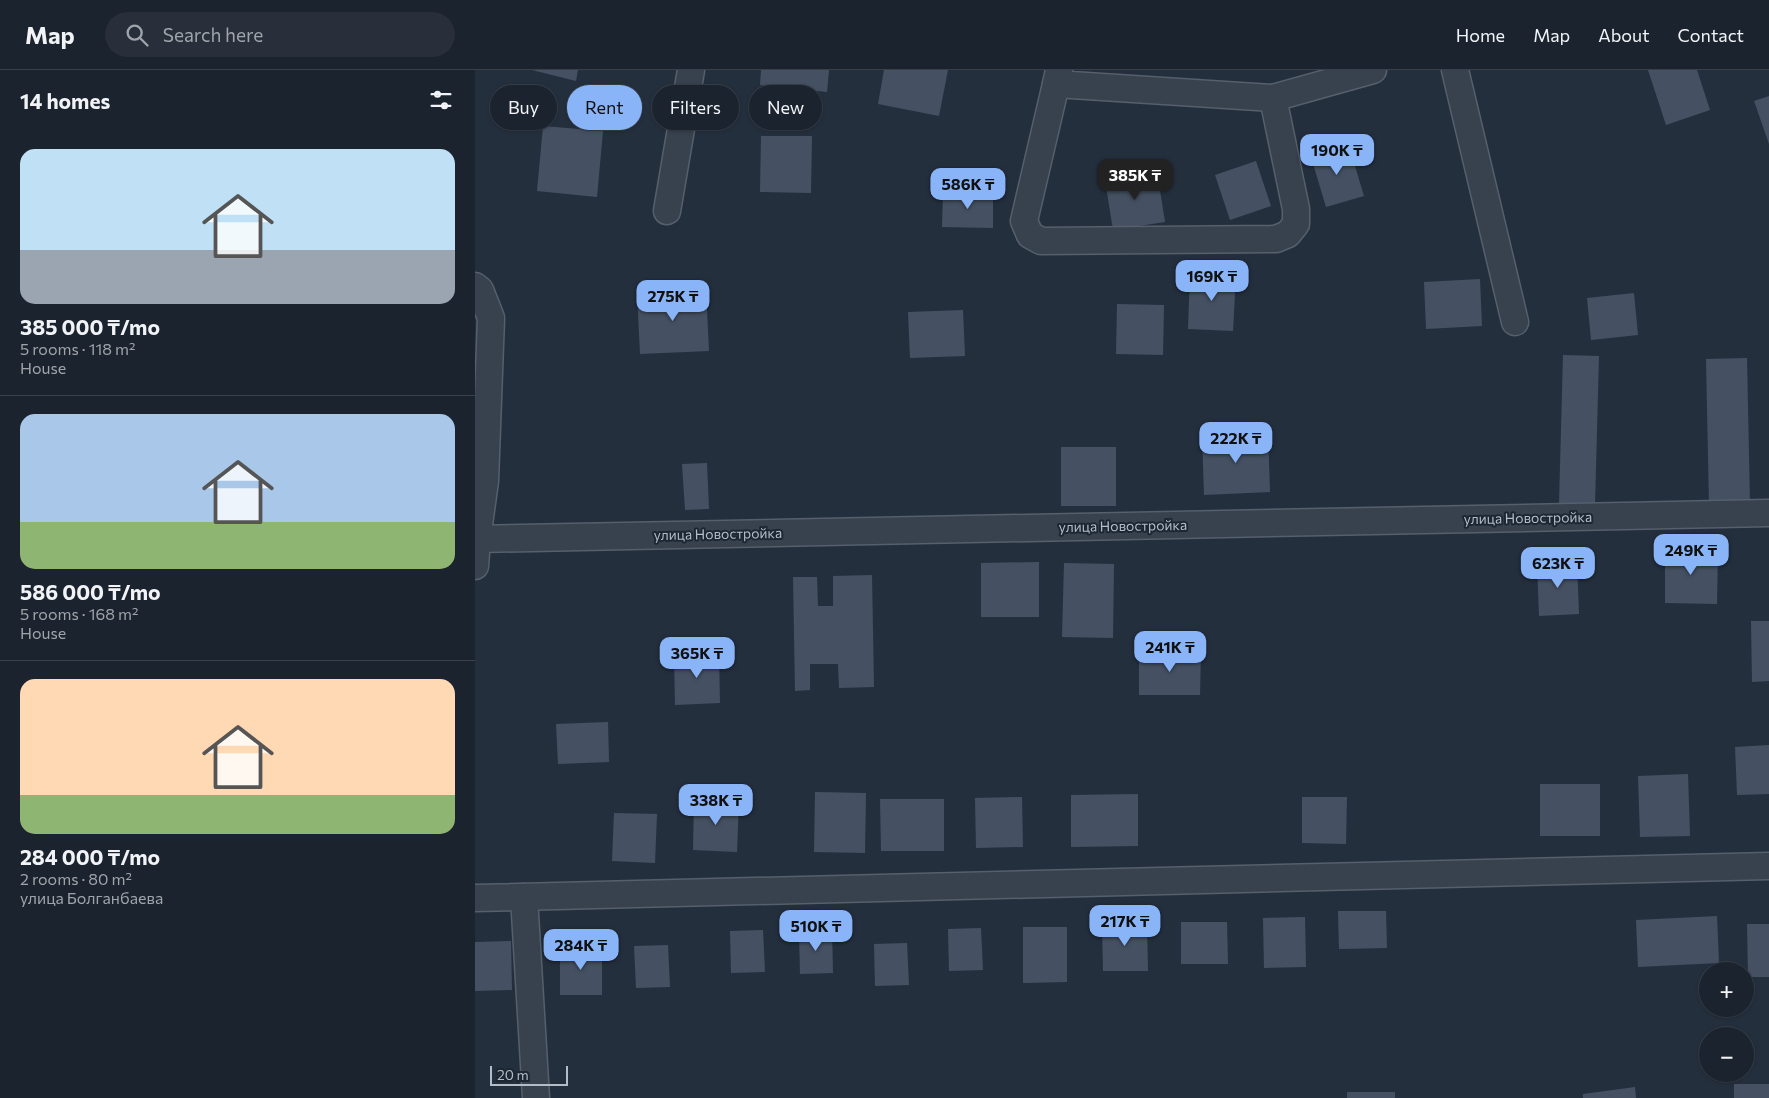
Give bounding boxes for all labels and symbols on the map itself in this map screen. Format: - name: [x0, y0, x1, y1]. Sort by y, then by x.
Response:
- pin: 190K ₸: [1296, 134, 1378, 176]
- pin: 385K ₸: [1094, 158, 1176, 201]
- pin: 586K ₸: [927, 168, 1009, 210]
- pin: 169K ₸: [1171, 260, 1253, 302]
- pin: 275K ₸: [632, 280, 714, 322]
- pin: 222K ₸: [1195, 422, 1277, 464]
- street label: улица Новостройка: [1464, 508, 1592, 527]
- street label: улица Новостройка: [1059, 516, 1187, 535]
- street label: улица Новостройка: [654, 524, 782, 543]
- pin: 249K ₸: [1650, 534, 1732, 576]
- pin: 623K ₸: [1517, 546, 1599, 589]
- pin: 241K ₸: [1129, 630, 1211, 673]
- pin: 365K ₸: [656, 636, 738, 679]
- pin: 338K ₸: [675, 784, 757, 826]
- pin: 217K ₸: [1084, 904, 1166, 947]
- pin: 510K ₸: [775, 910, 857, 952]
- pin: 284K ₸: [540, 928, 622, 971]
- scale bar: [490, 1063, 567, 1086]

